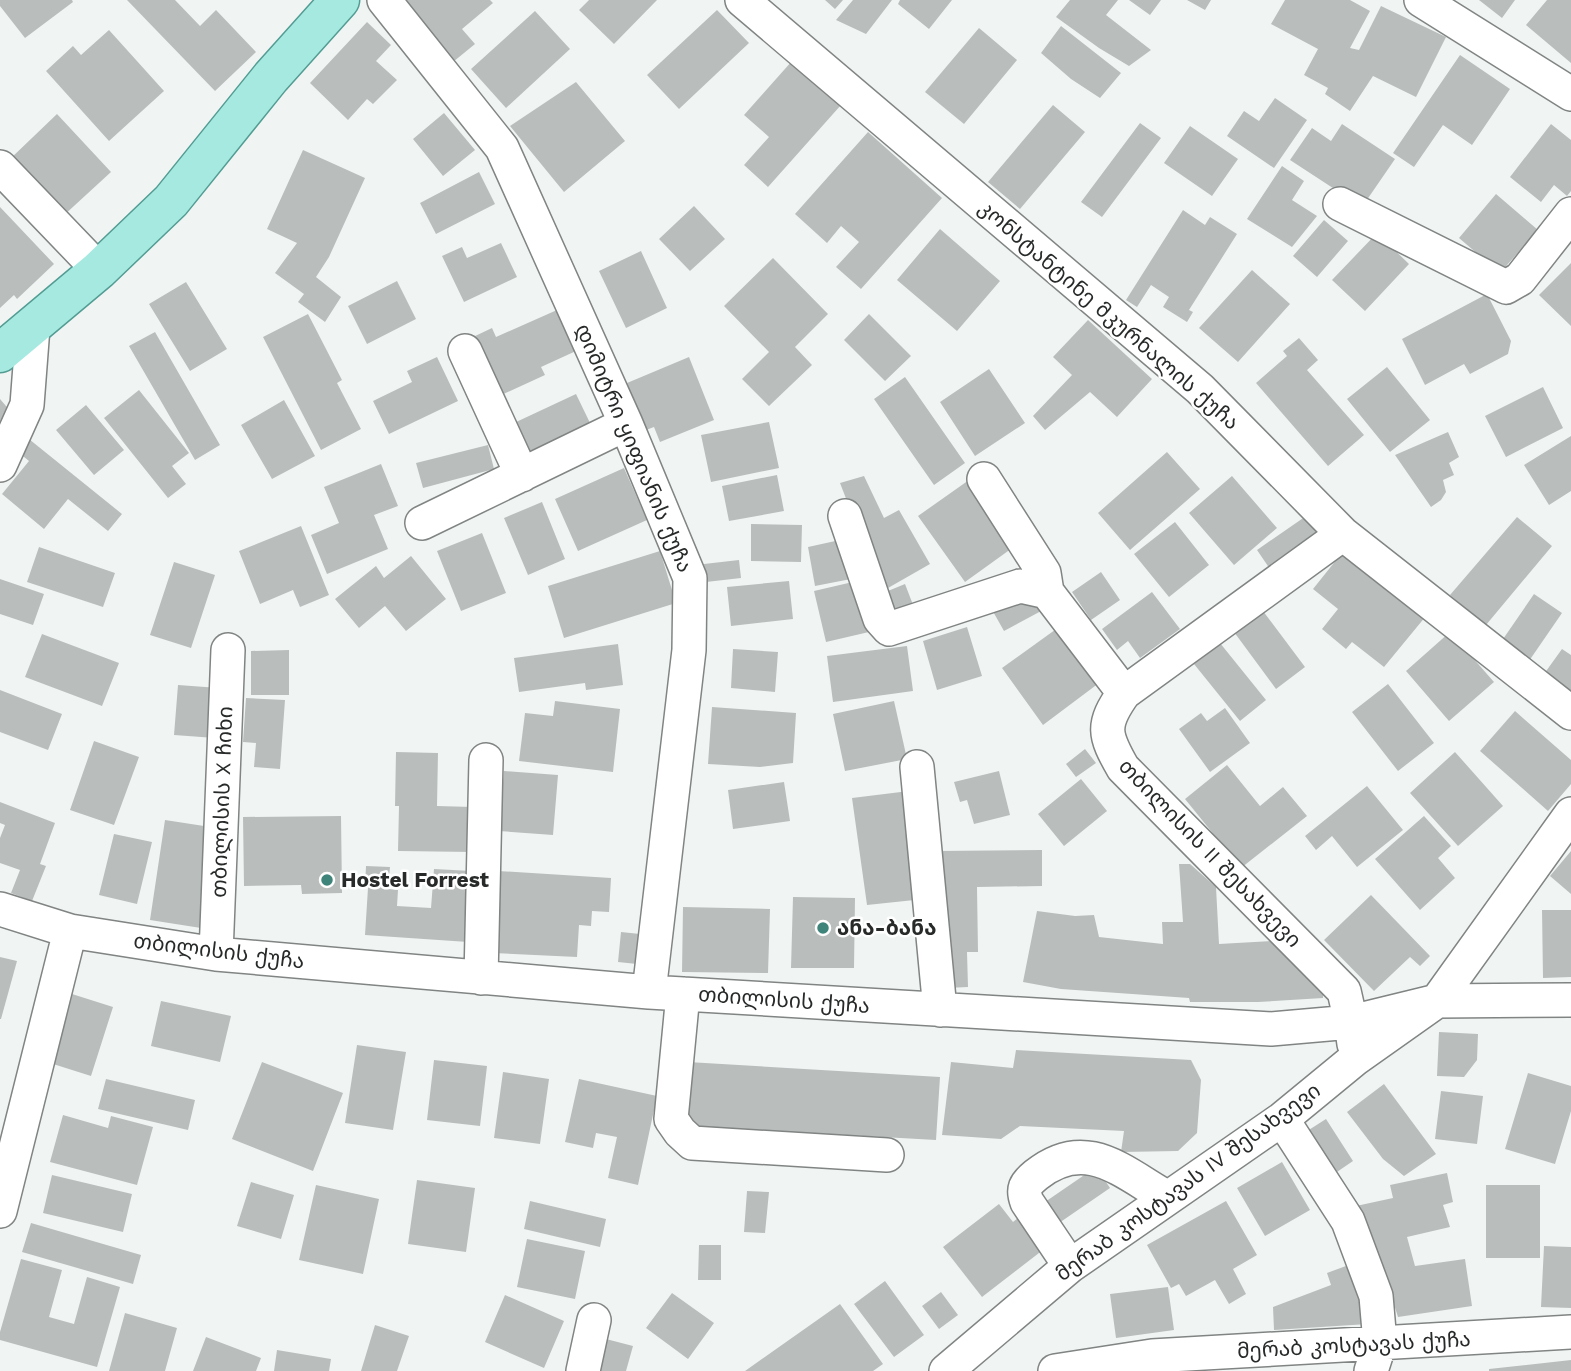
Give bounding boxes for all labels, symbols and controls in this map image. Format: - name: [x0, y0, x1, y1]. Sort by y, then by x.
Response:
- street label: კონსტანტინე მკურნალის ქუჩა: [973, 195, 1245, 435]
- street label: დიმიტრი ყიფიანის ქუჩა: [570, 320, 698, 576]
- street label: თბილისის X ჩიხი: [206, 706, 238, 898]
- street label: თბილისის II შესახვევი: [1113, 753, 1307, 953]
- place label: Hostel Forrest: [341, 867, 489, 892]
- marker: Hostel Forrest: [319, 872, 335, 888]
- place label: ანა-ბანა: [837, 915, 936, 940]
- marker: ანა-ბანა: [815, 920, 831, 936]
- street label: თბილისის ქუჩა: [132, 928, 306, 974]
- street label: თბილისის ქუჩა: [697, 981, 871, 1019]
- street label: მერაბ კოსტავას IV შესახვევი: [1051, 1077, 1325, 1286]
- street label: მერაბ კოსტავას ქუჩა: [1237, 1326, 1471, 1363]

